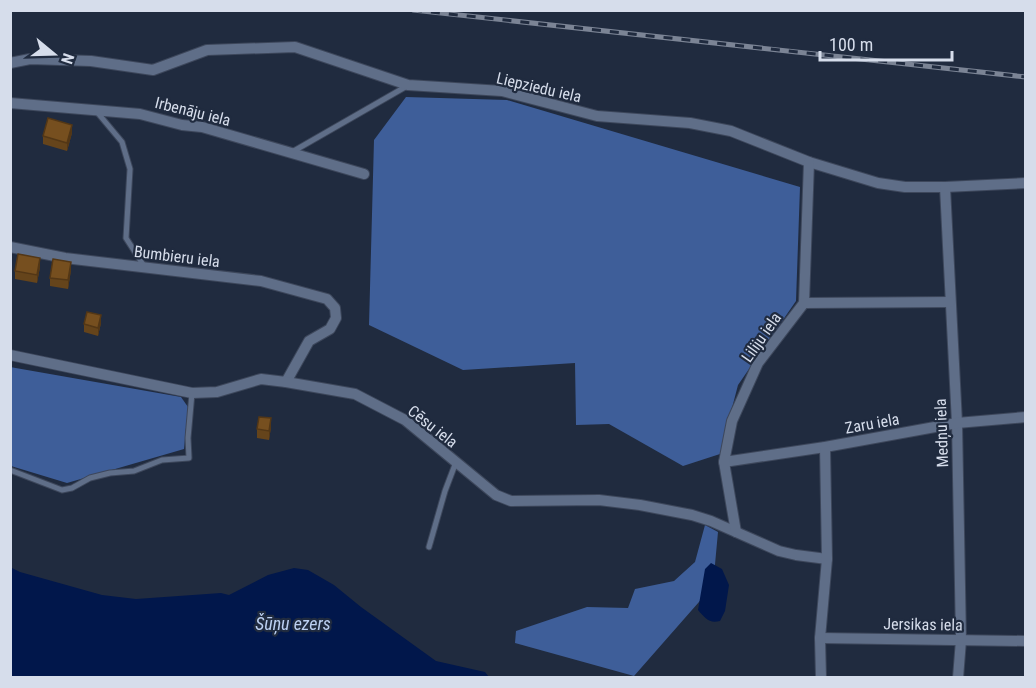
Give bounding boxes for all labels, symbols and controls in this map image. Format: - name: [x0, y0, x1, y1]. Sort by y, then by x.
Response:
- north arrow: [24, 24, 84, 84]
- scale bar: [820, 24, 952, 62]
- text: 100 m: [829, 34, 873, 55]
- text: N: [57, 51, 78, 66]
- street label: Liepziedu iela: [495, 68, 583, 106]
- street label: Irbenāju iela: [153, 93, 233, 130]
- street label: Bumbieru iela: [133, 242, 221, 271]
- street label: Liliju iela: [738, 309, 785, 366]
- street label: Medņu iela: [931, 398, 953, 468]
- street label: Cēsu iela: [404, 401, 461, 452]
- street label: Zaru iela: [843, 409, 901, 438]
- water label: Šūņu ezers: [255, 613, 331, 635]
- street label: Jersikas iela: [883, 614, 963, 635]

